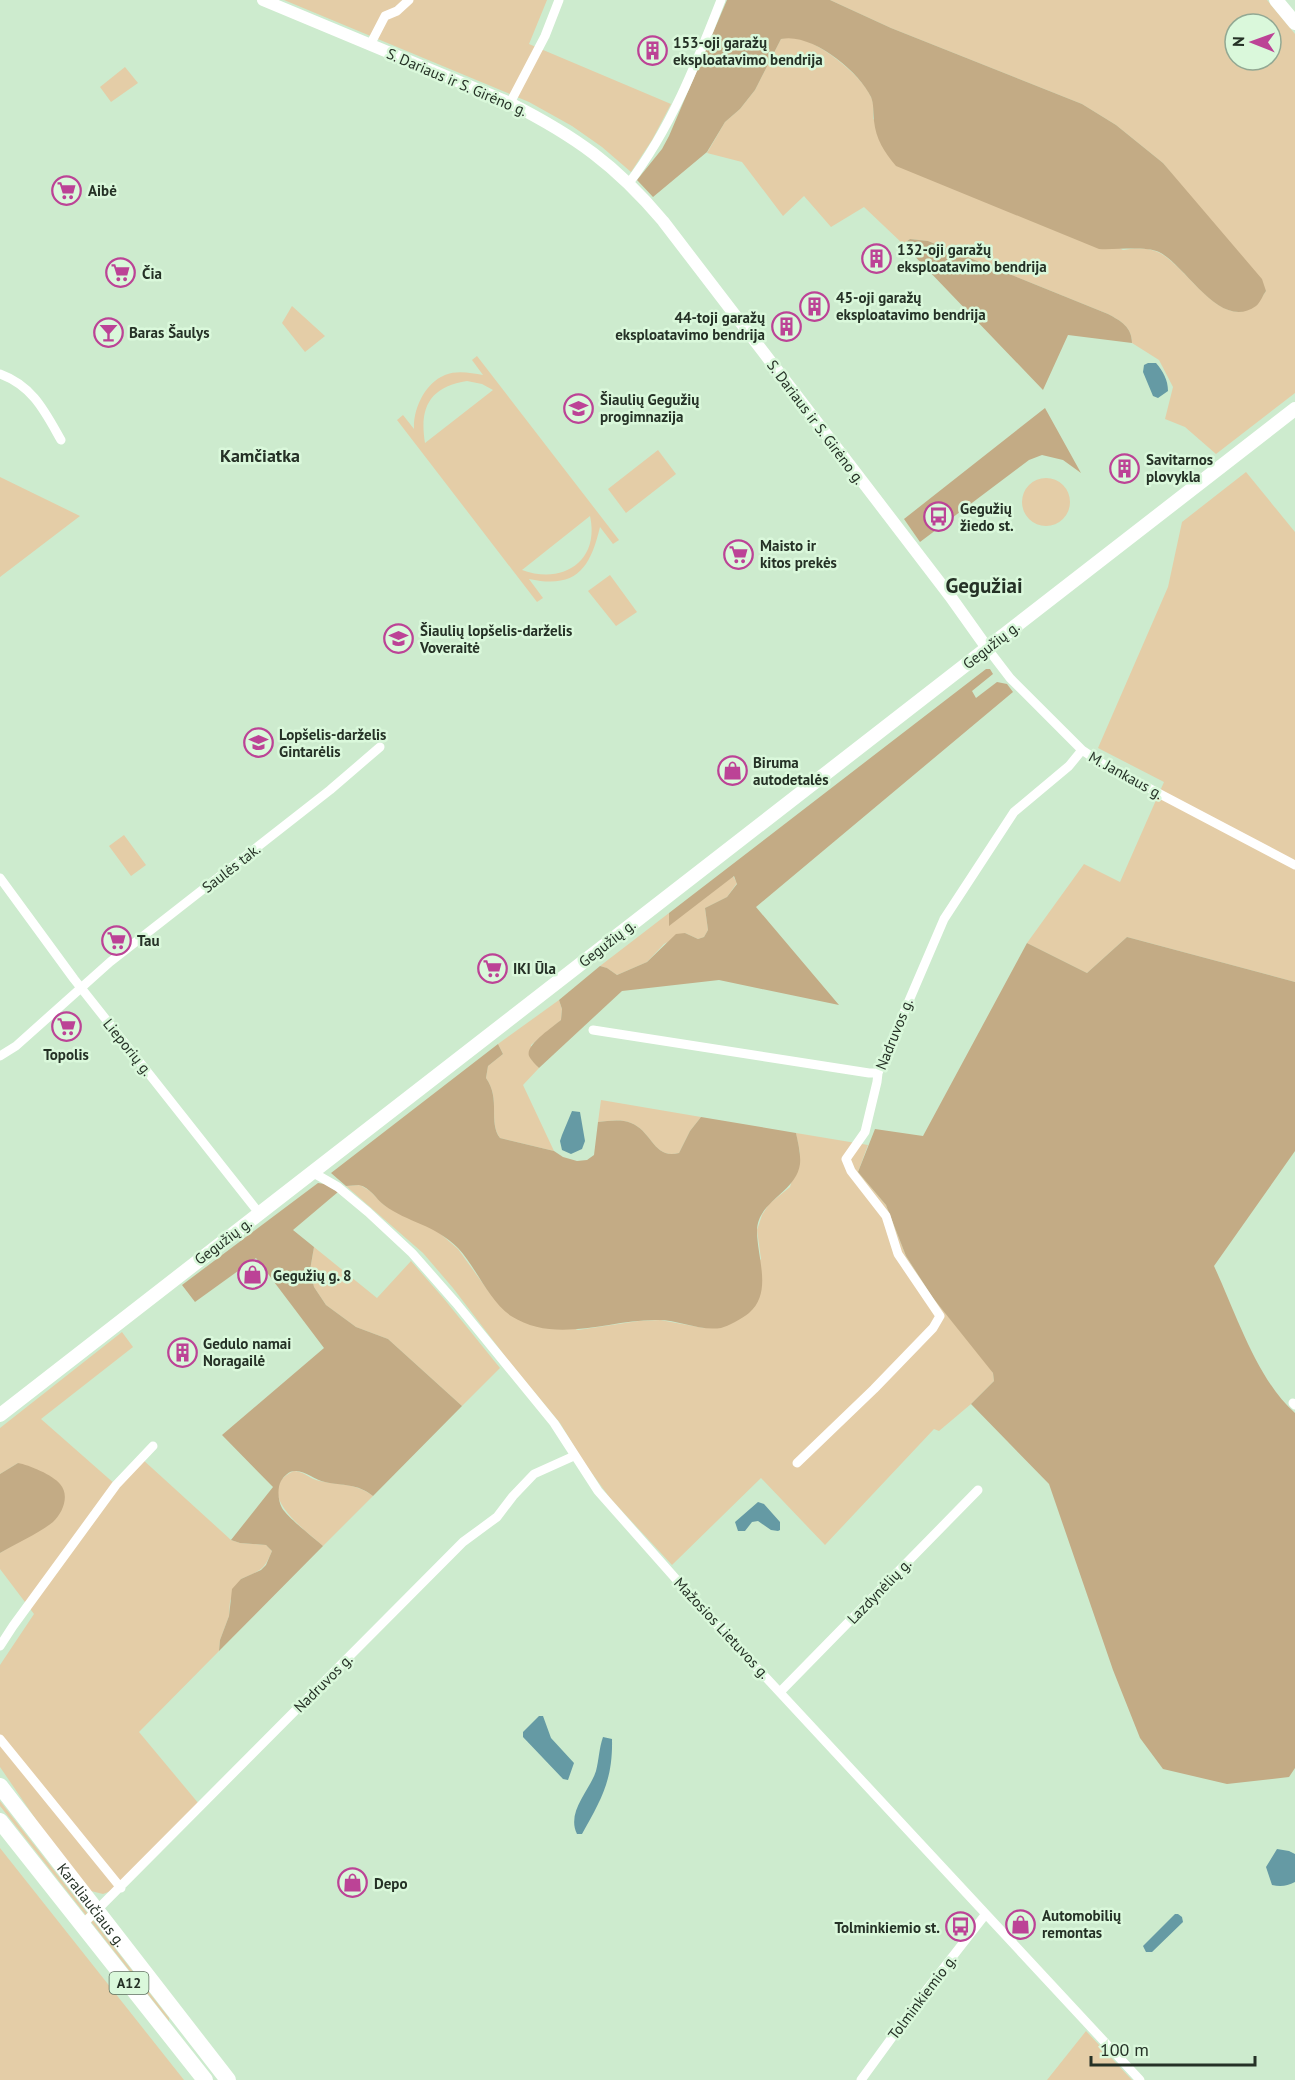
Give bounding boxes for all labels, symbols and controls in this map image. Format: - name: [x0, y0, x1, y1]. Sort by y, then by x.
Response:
- north arrow: [1223, 12, 1283, 72]
- place label: 153-oji garažų eksploatavimo bendrija: [673, 33, 823, 69]
- building icon: 153-oji garažų eksploatavimo bendrija: [636, 35, 668, 67]
- text: N: [1228, 36, 1248, 47]
- street label: S. Dariaus ir S. Girėno g.: [384, 44, 530, 120]
- supermarket icon: Aibė: [51, 174, 83, 206]
- place label: Aibė: [88, 181, 117, 200]
- place label: 132-oji garažų eksploatavimo bendrija: [897, 240, 1047, 276]
- building icon: 132-oji garažų eksploatavimo bendrija: [860, 242, 892, 274]
- supermarket icon: Čia: [105, 257, 137, 289]
- place label: Čia: [142, 264, 162, 283]
- place label: 45-oji garažų eksploatavimo bendrija: [836, 288, 986, 324]
- building icon: 45-oji garažų eksploatavimo bendrija: [799, 290, 831, 322]
- place label: 44-toji garažų eksploatavimo bendrija: [615, 308, 765, 344]
- building icon: 44-toji garažų eksploatavimo bendrija: [770, 310, 802, 342]
- bar icon: Baras Šaulys: [92, 316, 124, 348]
- place label: Baras Šaulys: [129, 323, 210, 342]
- street label: S. Dariaus ir S. Girėno g.: [763, 356, 869, 488]
- place label: Šiaulių Gegužių progimnazija: [600, 390, 699, 426]
- school or university icon: Šiaulių Gegužių progimnazija: [563, 392, 595, 424]
- district label: Kamčiatka: [220, 444, 300, 467]
- place label: Savitarnos plovykla: [1146, 450, 1213, 486]
- building icon: Savitarnos plovykla: [1109, 452, 1141, 484]
- place label: Gegužių žiedo st.: [960, 499, 1014, 535]
- bus stop icon: Gegužių žiedo st.: [923, 501, 955, 533]
- place label: Maisto ir kitos prekės: [760, 536, 837, 572]
- supermarket icon: Maisto ir kitos prekės: [723, 538, 755, 570]
- district label: Gegužiai: [945, 572, 1023, 599]
- street label: Gegužių g.: [959, 617, 1023, 673]
- place label: Šiaulių lopšelis-darželis Voveraitė: [419, 621, 572, 657]
- school or university icon: Šiaulių lopšelis-darželis Voveraitė: [383, 623, 415, 655]
- place label: Lopšelis-darželis Gintarėlis: [279, 725, 386, 761]
- school or university icon: Lopšelis-darželis Gintarėlis: [242, 727, 274, 759]
- street label: M. Jankaus g.: [1085, 747, 1167, 803]
- place label: Biruma autodetalės: [753, 753, 828, 789]
- shop icon: Biruma autodetalės: [716, 755, 748, 787]
- street label: Saulės tak.: [198, 839, 264, 897]
- street label: Gegužių g.: [575, 915, 639, 971]
- supermarket icon: Tau: [100, 924, 132, 956]
- place label: Tau: [137, 931, 159, 950]
- supermarket icon: IKI Ūla: [476, 952, 508, 984]
- place label: IKI Ūla: [513, 959, 556, 978]
- street label: Nadruvos g.: [871, 995, 917, 1073]
- supermarket icon: Topolis: [50, 1011, 82, 1043]
- street label: Lieporių g.: [99, 1015, 157, 1079]
- place label: Topolis: [43, 1045, 89, 1064]
- street label: Gegužių g.: [191, 1213, 255, 1269]
- shop icon: Gegužių g. 8: [236, 1259, 268, 1291]
- place label: Gegužių g. 8: [273, 1266, 352, 1285]
- place label: Gedulo namai Noragailė: [203, 1334, 291, 1370]
- building icon: Gedulo namai Noragailė: [166, 1336, 198, 1368]
- street label: Lazdynėlių g.: [843, 1554, 915, 1628]
- street label: Mažosios Lietuvos g.: [670, 1573, 774, 1683]
- street label: Nadruvos g.: [290, 1650, 356, 1716]
- street label: Karaliaučiaus g.: [54, 1859, 130, 1950]
- shop icon: Depo: [337, 1867, 369, 1899]
- place label: Depo: [374, 1874, 407, 1893]
- place label: Automobilių remontas: [1042, 1906, 1121, 1942]
- shop icon: Automobilių remontas: [1005, 1908, 1037, 1940]
- bus stop icon: Tolminkiemio st.: [945, 1911, 977, 1943]
- place label: Tolminkiemio st.: [834, 1918, 940, 1937]
- street label: Tolminkiemio g.: [884, 1951, 960, 2043]
- road number: A12: [110, 1972, 148, 1994]
- scale bar: [1091, 2029, 1254, 2067]
- text: 100 m: [1100, 2038, 1149, 2061]

